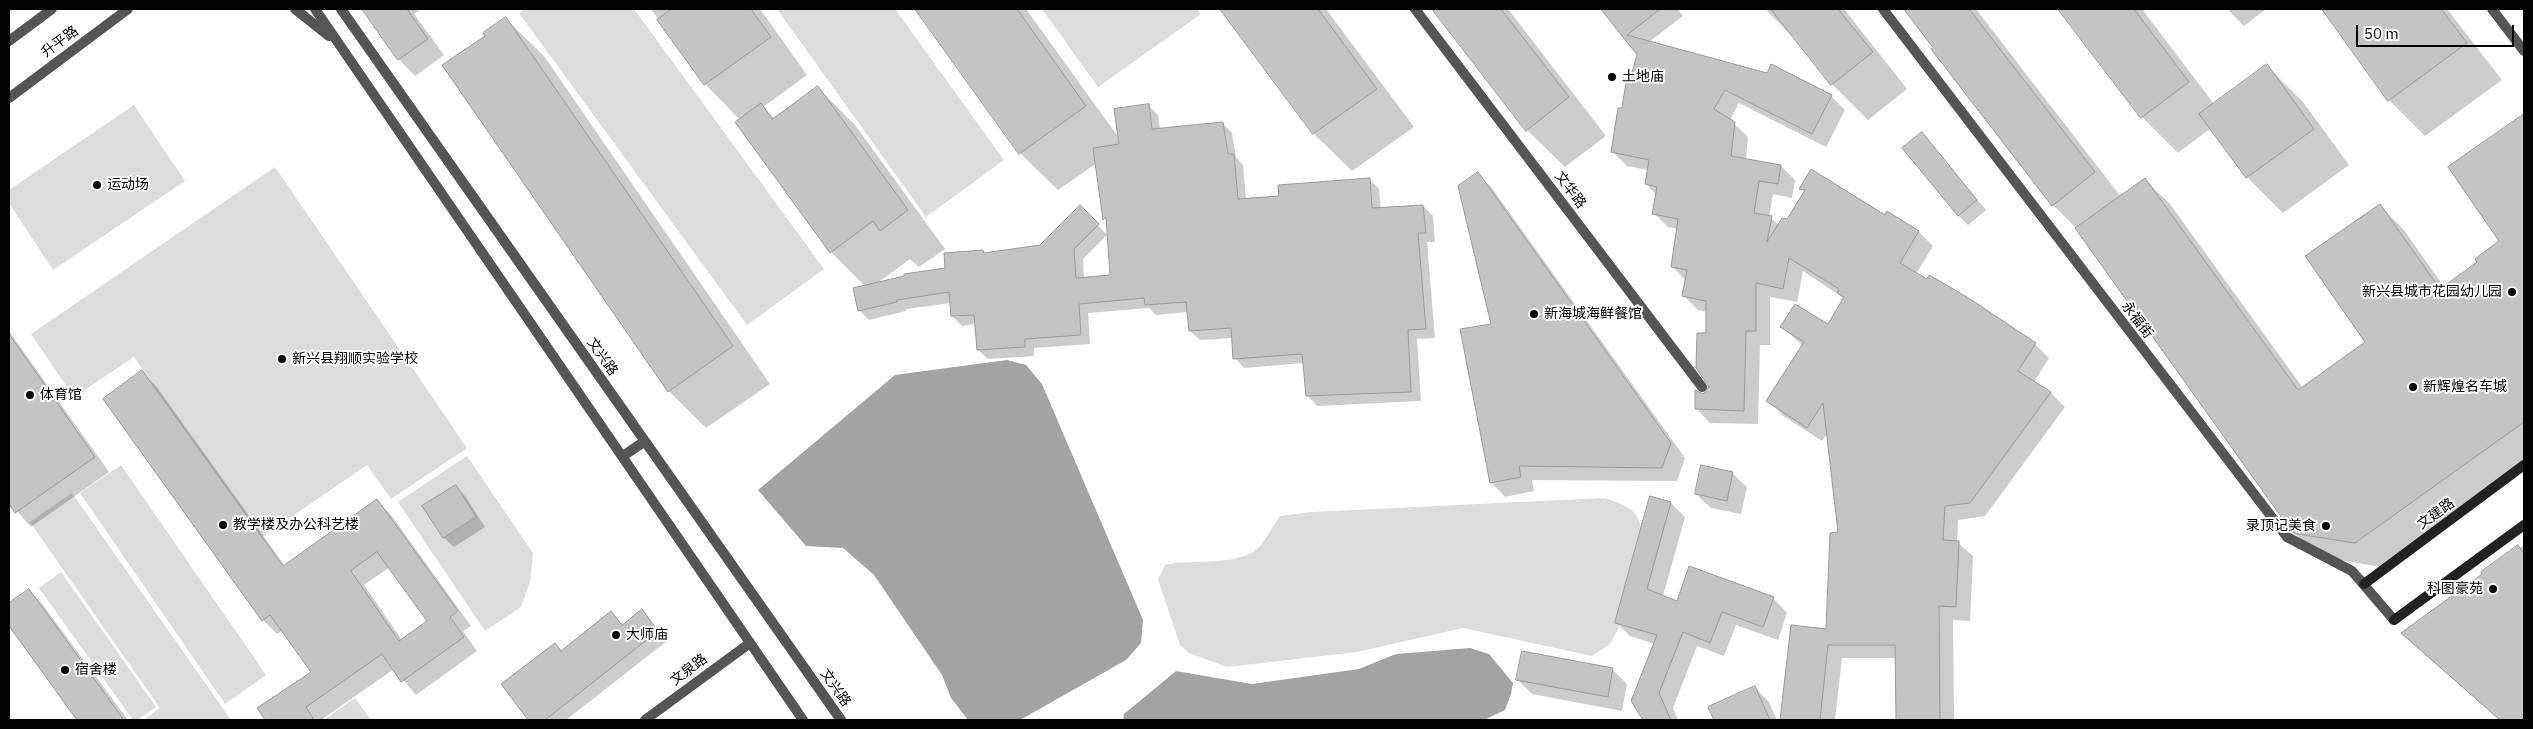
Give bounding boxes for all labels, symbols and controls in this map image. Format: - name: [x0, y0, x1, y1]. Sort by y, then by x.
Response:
- scale bar: [2358, 15, 2516, 47]
- street label: 升平路: [38, 23, 82, 61]
- text: 50 m: [2364, 24, 2399, 43]
- place label: 土地庙: [1622, 69, 1664, 85]
- marker: 土地庙: [1606, 71, 1618, 83]
- street label: 文华路: [1551, 168, 1589, 212]
- place label: 运动场: [107, 177, 149, 193]
- marker: 运动场: [91, 179, 103, 191]
- place label: 新兴县城市花园幼儿园: [2362, 284, 2502, 300]
- marker: 新兴县城市花园幼儿园: [2506, 286, 2518, 298]
- street label: 永福街: [2118, 298, 2156, 342]
- place label: 新海城海鲜餐馆: [1544, 306, 1642, 322]
- marker: 新海城海鲜餐馆: [1528, 308, 1540, 320]
- street label: 文兴路: [583, 335, 621, 379]
- place label: 新兴县翔顺实验学校: [292, 351, 418, 367]
- marker: 新兴县翔顺实验学校: [276, 353, 288, 365]
- place label: 新辉煌名车城: [2423, 379, 2507, 395]
- marker: 新辉煌名车城: [2407, 381, 2419, 393]
- place label: 体育馆: [40, 387, 82, 403]
- marker: 体育馆: [24, 389, 36, 401]
- street label: 文建路: [2414, 495, 2458, 533]
- place label: 教学楼及办公科艺楼: [233, 517, 359, 533]
- place label: 录顶记美食: [2246, 518, 2316, 534]
- marker: 教学楼及办公科艺楼: [217, 519, 229, 531]
- marker: 录顶记美食: [2320, 520, 2332, 532]
- place label: 科图豪苑: [2427, 581, 2483, 597]
- marker: 科图豪苑: [2487, 583, 2499, 595]
- place label: 大师庙: [626, 627, 668, 643]
- marker: 大师庙: [610, 629, 622, 641]
- street label: 文泉路: [667, 651, 711, 689]
- place label: 宿舍楼: [75, 662, 117, 678]
- marker: 宿舍楼: [59, 664, 71, 676]
- street label: 文兴路: [816, 666, 854, 710]

